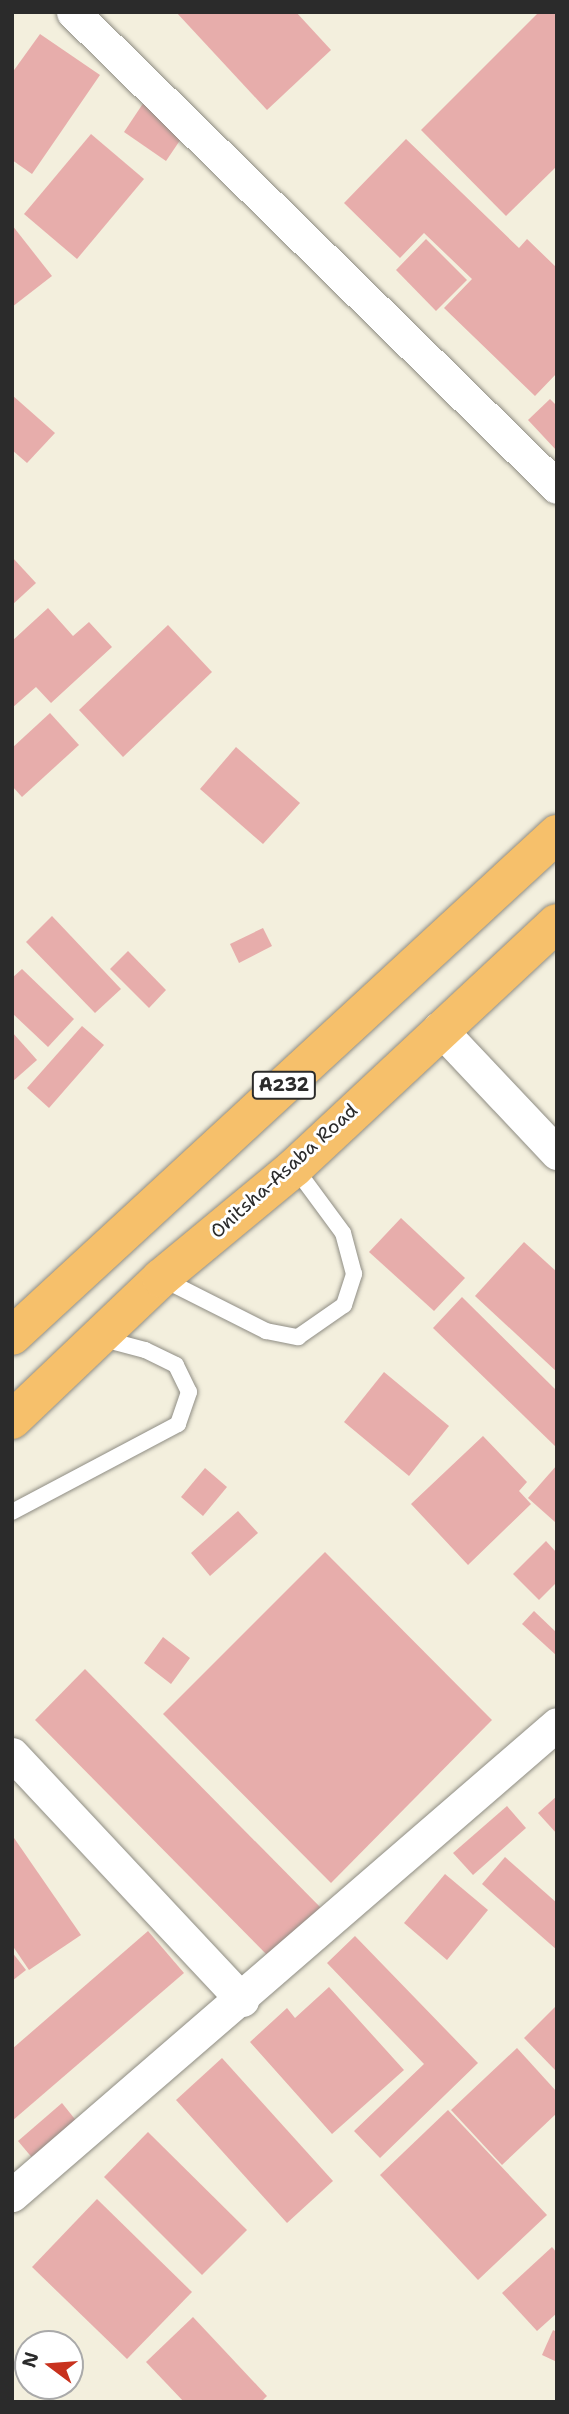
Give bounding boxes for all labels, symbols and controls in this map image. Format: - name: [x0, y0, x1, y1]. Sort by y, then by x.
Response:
- road number: A232: [251, 1070, 317, 1100]
- street label: Onitsha-Asaba Road: [206, 1099, 362, 1243]
- north arrow: [14, 2330, 84, 2400]
- text: N: [16, 2349, 44, 2370]

